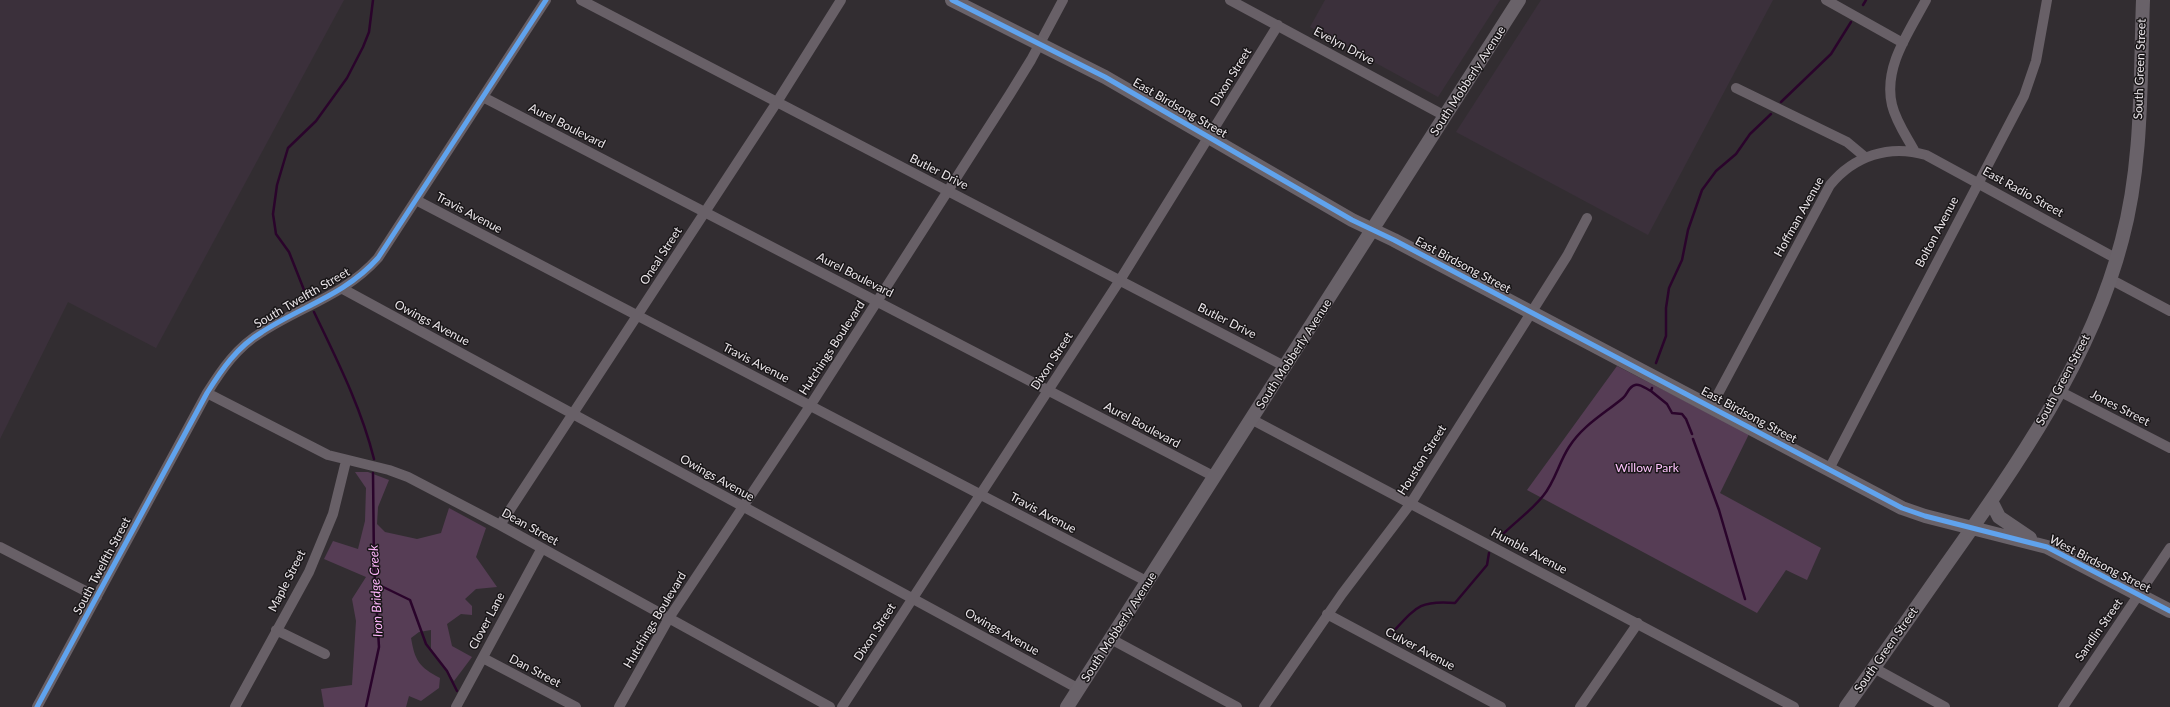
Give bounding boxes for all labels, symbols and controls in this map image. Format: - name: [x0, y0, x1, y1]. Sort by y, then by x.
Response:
- street label: South Green Street: [2131, 18, 2149, 120]
- street label: Evelyn Drive: [1311, 24, 1377, 68]
- street label: South Mobberly Avenue: [1427, 24, 1509, 138]
- street label: Dixon Street: [1207, 45, 1255, 109]
- street label: East Birdsong Street: [1130, 75, 1230, 141]
- street label: Aurel Boulevard: [526, 100, 608, 152]
- street label: Butler Drive: [907, 151, 971, 193]
- street label: East Radio Street: [1980, 164, 2066, 220]
- street label: Hoffman Avenue: [1771, 175, 1827, 259]
- street label: Travis Avenue: [433, 190, 505, 236]
- street label: Bolton Avenue: [1912, 194, 1962, 270]
- street label: Oneal Street: [637, 224, 685, 288]
- street label: East Birdsong Street: [1413, 234, 1513, 296]
- street label: Aurel Boulevard: [814, 249, 896, 301]
- street label: South Twelfth Street: [252, 265, 352, 331]
- street label: Owings Avenue: [392, 297, 472, 349]
- street label: South Mobberly Avenue: [1253, 297, 1335, 411]
- street label: Hutchings Boulevard: [796, 298, 868, 398]
- street label: Butler Drive: [1195, 300, 1259, 342]
- street label: Dixon Street: [1028, 330, 1076, 392]
- street label: South Green Street: [2033, 332, 2093, 428]
- street label: Travis Avenue: [720, 340, 792, 386]
- street label: East Birdsong Street: [1699, 384, 1799, 446]
- street label: Jones Street: [2088, 387, 2152, 429]
- street label: Aurel Boulevard: [1101, 399, 1183, 451]
- street label: Houston Street: [1395, 422, 1449, 498]
- street label: Owings Avenue: [677, 452, 757, 504]
- park label: Willow Park: [1615, 461, 1679, 475]
- street label: Travis Avenue: [1007, 490, 1079, 536]
- street label: Dean Street: [499, 506, 561, 548]
- street label: South Twelfth Street: [70, 515, 134, 617]
- street label: Humble Avenue: [1488, 525, 1570, 577]
- street label: West Birdsong Street: [2047, 532, 2153, 596]
- water label: Iron Bridge Creek: [366, 544, 386, 638]
- street label: Maple Street: [265, 548, 309, 614]
- street label: Hutchings Boulevard: [621, 569, 689, 671]
- street label: South Mobberly Avenue: [1078, 570, 1160, 684]
- street label: Clover Lane: [466, 590, 508, 652]
- street label: Sandlin Street: [2072, 596, 2126, 664]
- street label: Dixon Street: [851, 601, 899, 663]
- street label: South Green Street: [1851, 605, 1921, 695]
- street label: Owings Avenue: [962, 606, 1042, 658]
- street label: Culver Avenue: [1383, 625, 1457, 673]
- street label: Dan Street: [507, 651, 563, 691]

